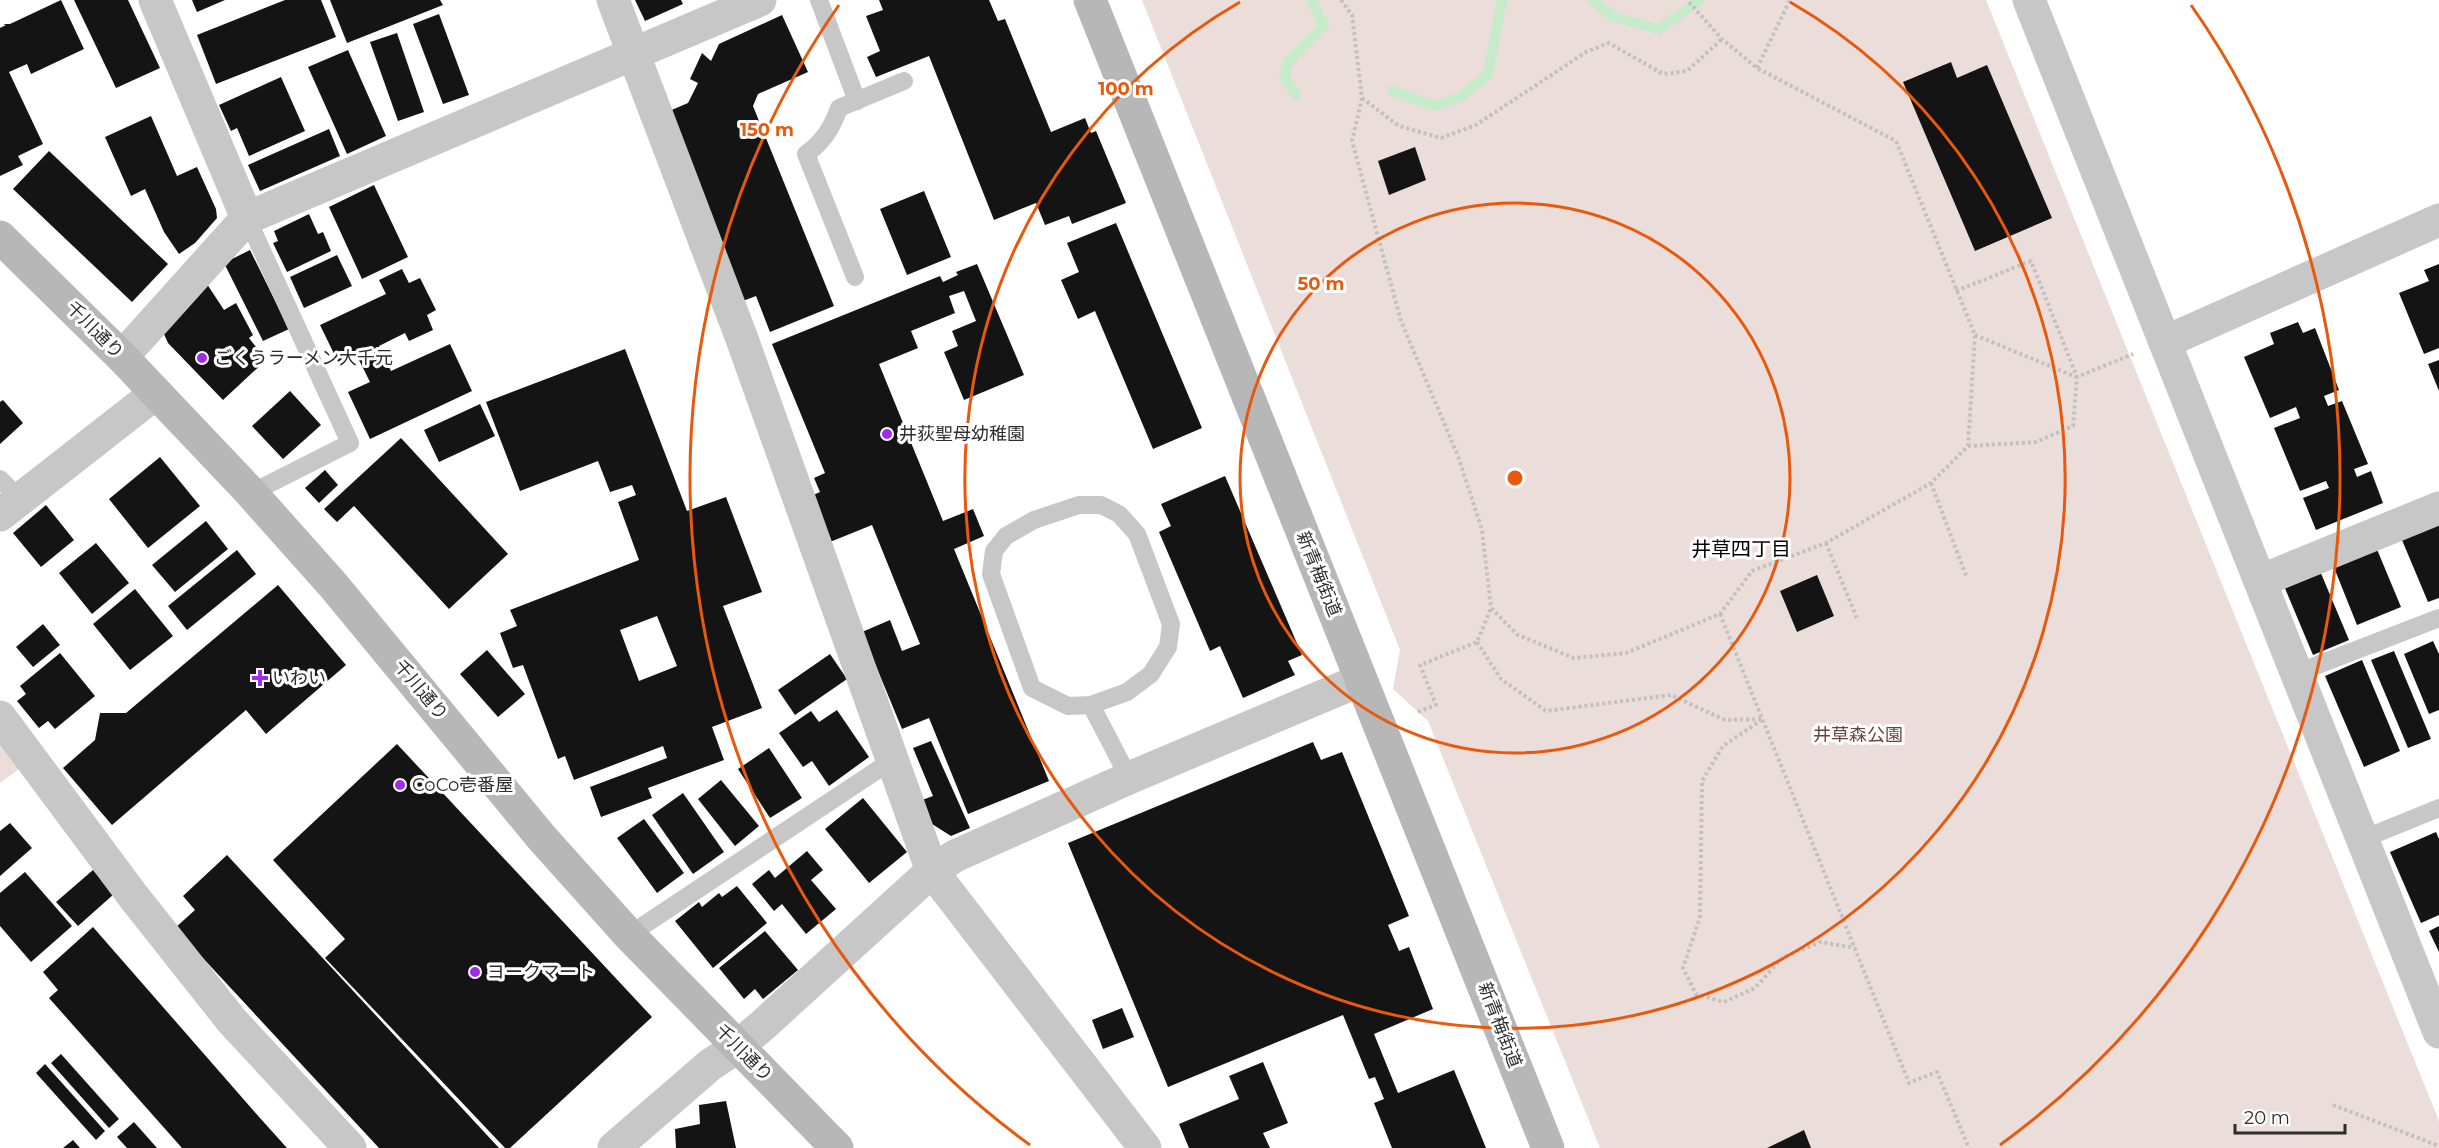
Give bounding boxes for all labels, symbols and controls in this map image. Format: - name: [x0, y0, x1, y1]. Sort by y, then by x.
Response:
- text: 100 m: [1098, 78, 1154, 100]
- text: 150 m: [740, 119, 794, 141]
- text: 50 m: [1298, 273, 1344, 295]
- street label: 千川通り: [62, 297, 128, 363]
- place label: ごくうラーメン大千元: [214, 347, 393, 369]
- marker: ごくうラーメン大千元: [195, 351, 209, 365]
- place label: 井荻聖母幼稚園: [899, 423, 1025, 445]
- marker: 井荻聖母幼稚園: [880, 427, 894, 441]
- centre of rings: [1505, 468, 1525, 488]
- street label: 新青梅街道: [1292, 528, 1346, 620]
- district label: 井草四丁目: [1691, 537, 1791, 561]
- street label: 千川通り: [389, 655, 453, 725]
- place label: いわい: [272, 667, 326, 689]
- marker: いわい: [253, 671, 267, 685]
- park label: 井草森公園: [1813, 724, 1903, 746]
- place label: CoCo壱番屋: [412, 774, 513, 796]
- marker: CoCo壱番屋: [393, 778, 407, 792]
- place label: ヨークマート: [487, 961, 595, 983]
- marker: ヨークマート: [468, 965, 482, 979]
- street label: 新青梅街道: [1474, 979, 1526, 1071]
- street label: 千川通り: [711, 1020, 777, 1086]
- scale bar: [2235, 1097, 2344, 1135]
- text: 20 m: [2244, 1107, 2290, 1129]

